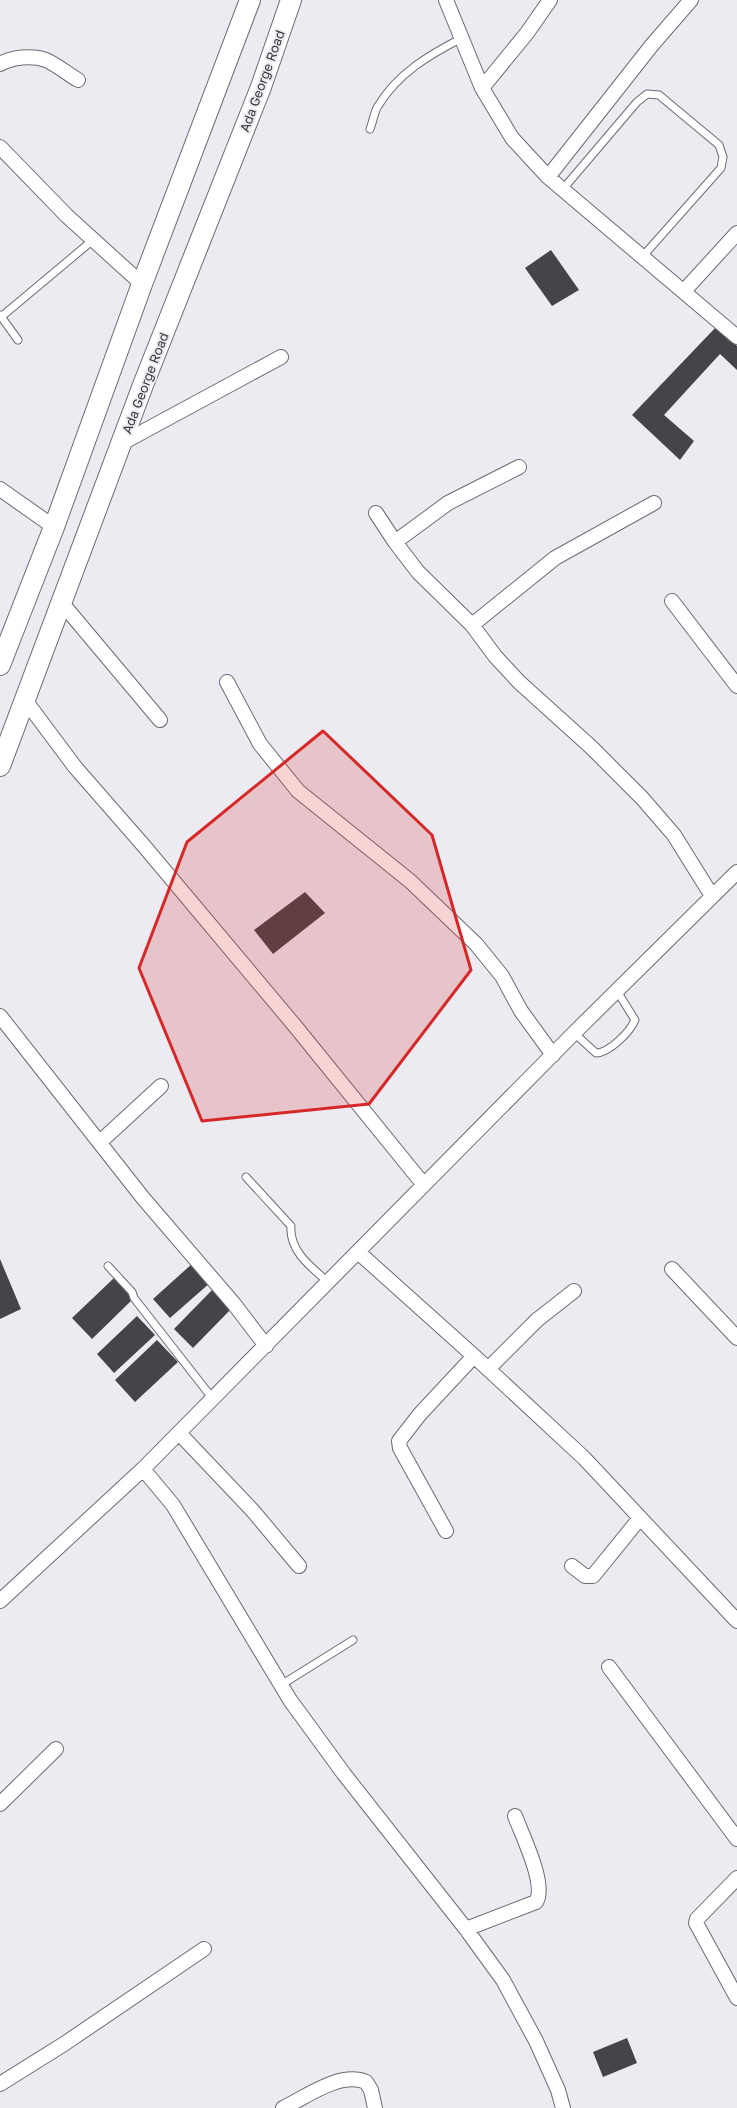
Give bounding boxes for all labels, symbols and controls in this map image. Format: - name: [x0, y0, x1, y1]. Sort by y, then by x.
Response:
- street label: Ada George Road: [236, 28, 288, 134]
- street label: Ada George Road: [118, 330, 172, 436]

